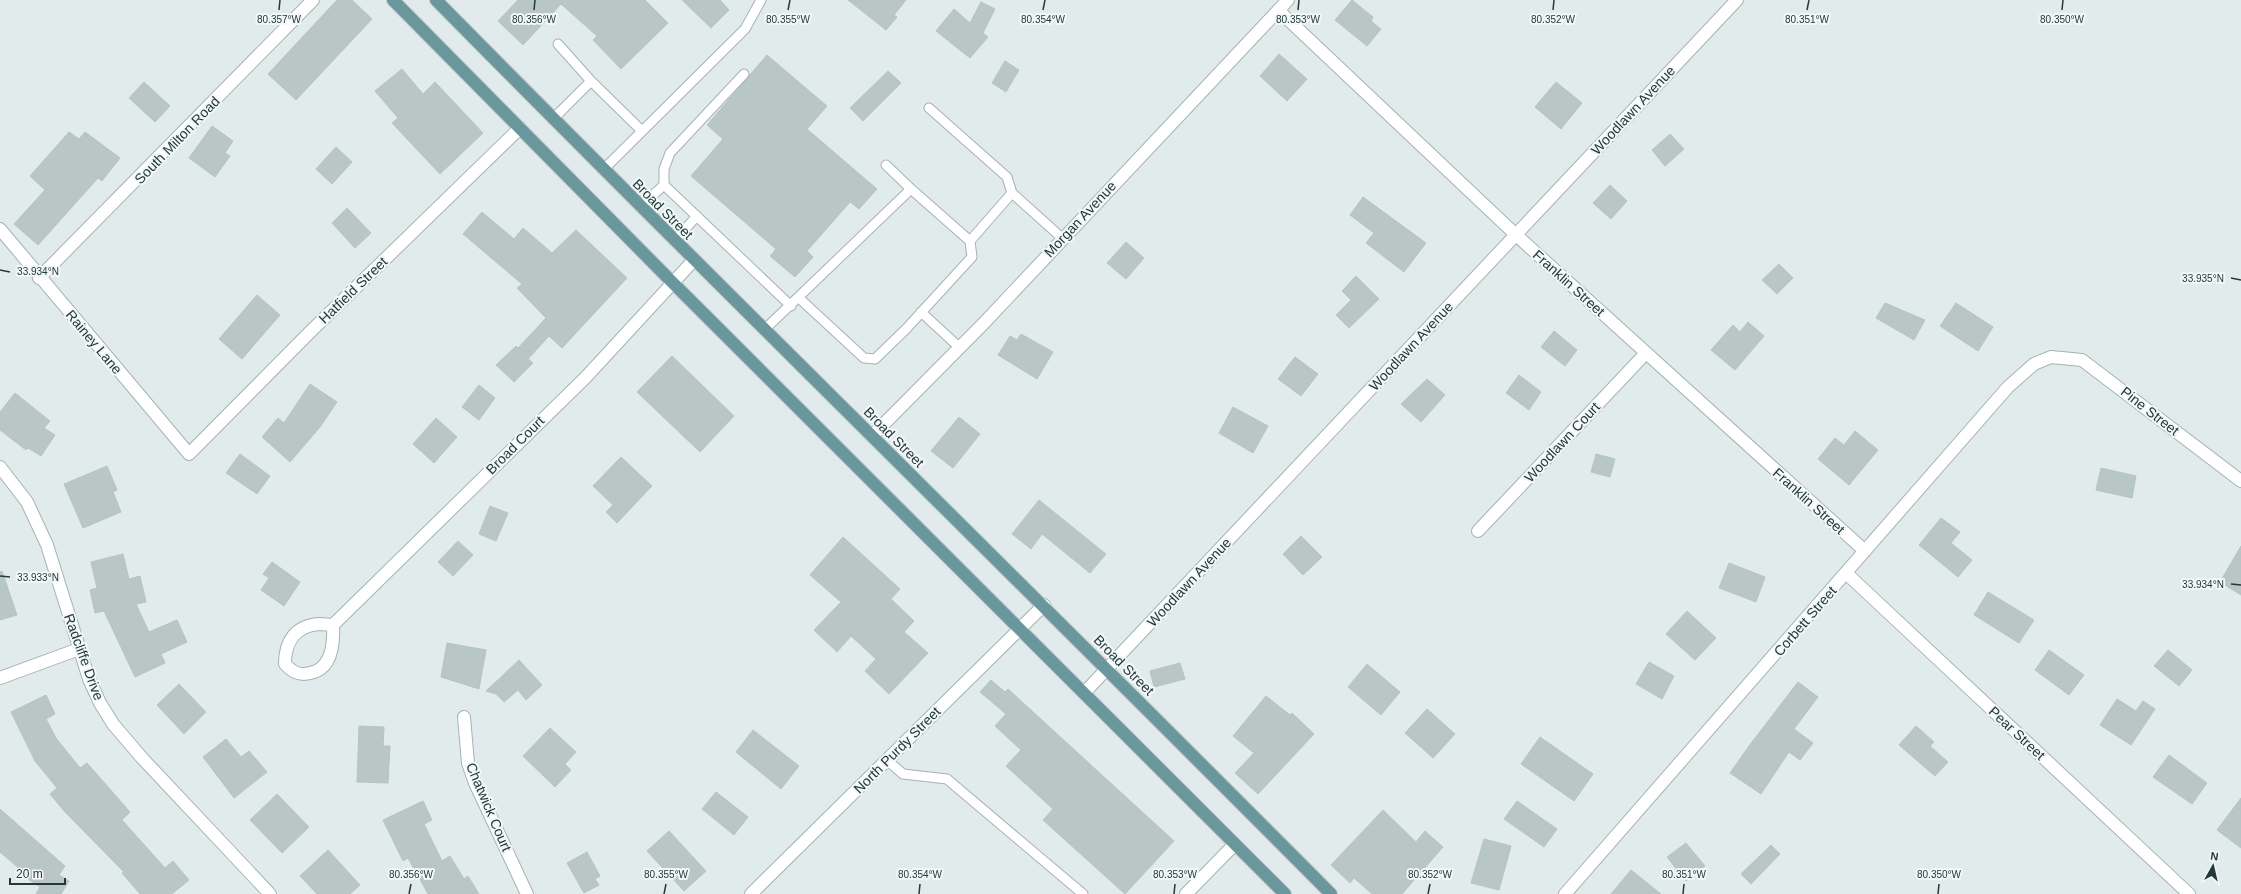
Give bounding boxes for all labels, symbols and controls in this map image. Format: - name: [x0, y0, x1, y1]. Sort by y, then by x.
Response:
- text: 80.357°W: [257, 14, 302, 25]
- text: 80.356°W: [512, 14, 557, 25]
- text: 80.355°W: [766, 14, 811, 25]
- text: 80.354°W: [1021, 14, 1066, 25]
- text: 80.353°W: [1276, 14, 1321, 25]
- text: 80.352°W: [1531, 14, 1576, 25]
- text: 80.351°W: [1785, 14, 1830, 25]
- text: 80.350°W: [2040, 14, 2085, 25]
- street label: Woodlawn Avenue: [1588, 62, 1678, 158]
- street label: South Milton Road: [131, 93, 223, 187]
- street label: Broad Street: [630, 176, 697, 243]
- street label: Morgan Avenue: [1041, 178, 1119, 260]
- street label: Franklin Street: [1530, 247, 1608, 319]
- street label: Hatfield Street: [316, 253, 391, 327]
- text: 33.934°N: [17, 266, 59, 277]
- text: 33.935°N: [2182, 273, 2224, 284]
- street label: Woodlawn Avenue: [1366, 298, 1456, 394]
- street label: Rainey Lane: [63, 307, 126, 377]
- street label: Pine Street: [2118, 383, 2182, 439]
- street label: Woodlawn Court: [1521, 399, 1603, 485]
- street label: Broad Street: [861, 404, 928, 471]
- street label: Broad Court: [483, 413, 547, 477]
- street label: Franklin Street: [1770, 465, 1848, 537]
- street label: Woodlawn Avenue: [1144, 534, 1234, 630]
- text: 33.933°N: [17, 572, 59, 583]
- text: 33.934°N: [2182, 579, 2224, 590]
- street label: Corbett Street: [1770, 583, 1840, 659]
- street label: Radcliffe Drive: [61, 612, 107, 703]
- street label: Broad Street: [1091, 632, 1158, 699]
- street label: North Purdy Street: [850, 703, 944, 797]
- street label: Pear Street: [1986, 703, 2048, 763]
- street label: Chatwick Court: [463, 760, 515, 854]
- north arrow: [2193, 846, 2233, 886]
- text: N: [2210, 850, 2219, 863]
- scale bar: [10, 860, 65, 886]
- text: 20 m: [16, 867, 43, 881]
- text: 80.356°W: [389, 869, 434, 880]
- text: 80.355°W: [644, 869, 689, 880]
- text: 80.354°W: [898, 869, 943, 880]
- text: 80.353°W: [1153, 869, 1198, 880]
- text: 80.352°W: [1408, 869, 1453, 880]
- text: 80.351°W: [1662, 869, 1707, 880]
- text: 80.350°W: [1917, 869, 1962, 880]

